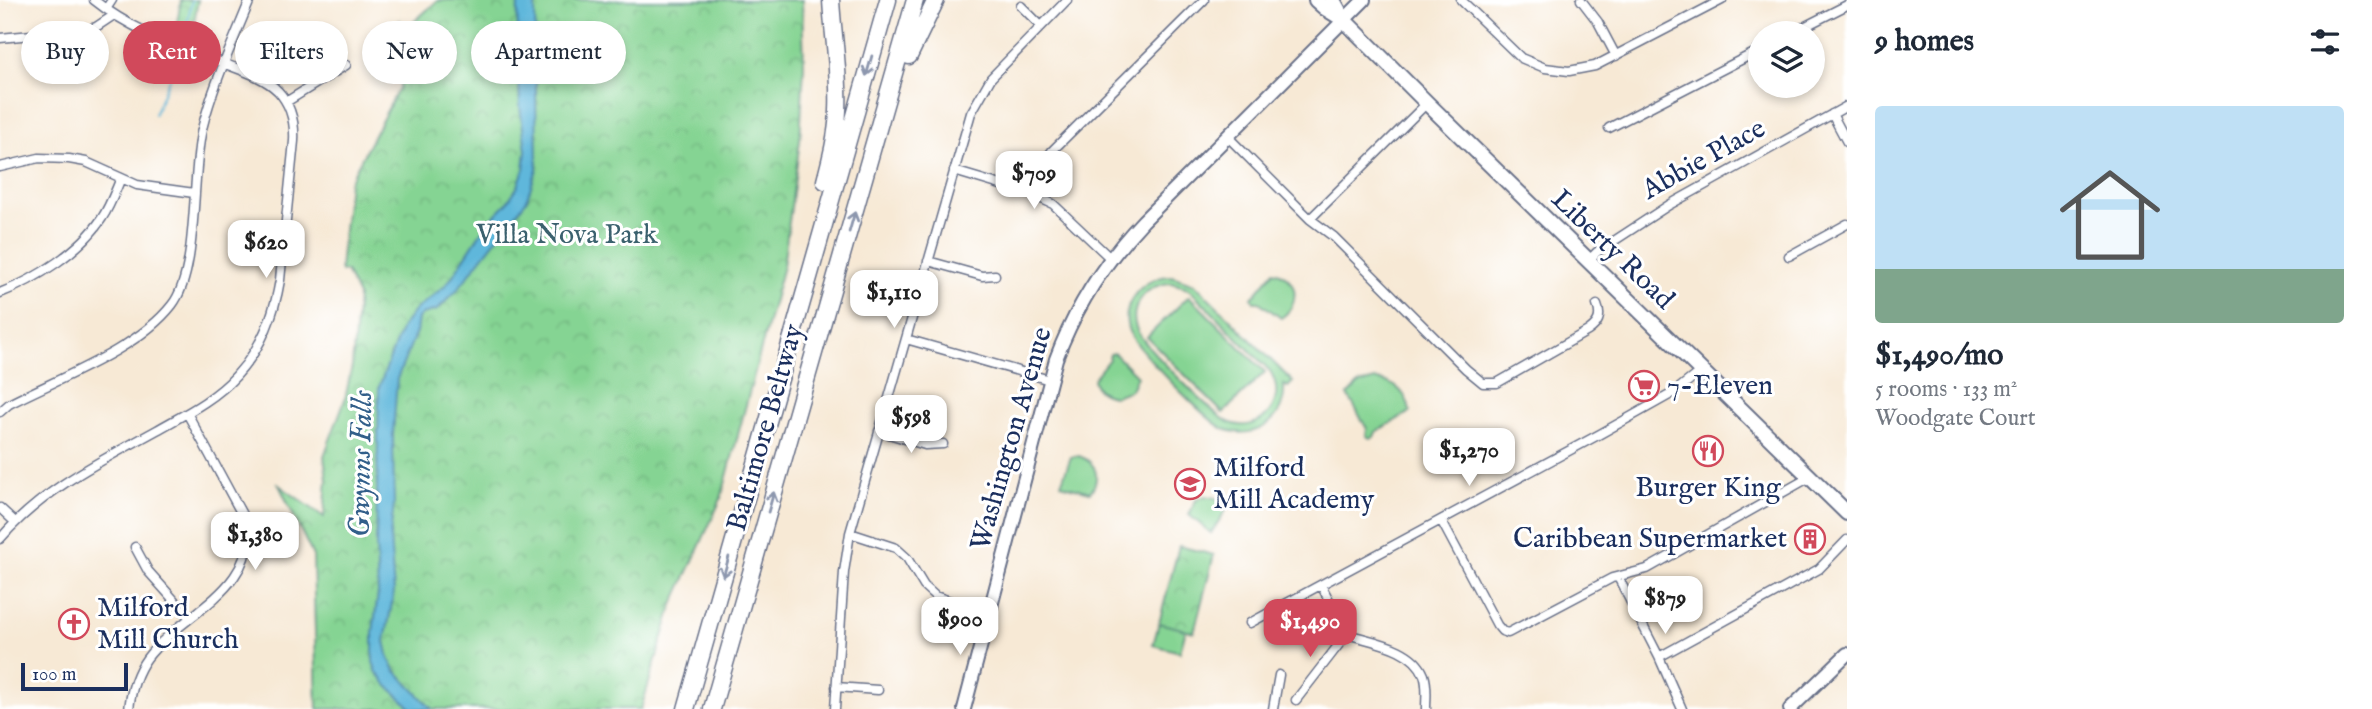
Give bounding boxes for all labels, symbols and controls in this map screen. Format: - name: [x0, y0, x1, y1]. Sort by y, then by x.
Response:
- chip: Buy: [21, 21, 109, 84]
- chip: Rent: [123, 21, 221, 84]
- chip: Filters: [235, 21, 348, 84]
- chip: New: [362, 21, 457, 84]
- chip: Apartment: [471, 21, 626, 84]
- map controls: [1748, 21, 1825, 98]
- button: layers: [1748, 21, 1825, 98]
- text: 9 homes: [1875, 23, 1974, 61]
- icon: filters: [2306, 23, 2344, 61]
- one-way arrow: [862, 54, 875, 76]
- street label: Abbie Place: [1635, 112, 1772, 209]
- pin: $709: [993, 152, 1075, 211]
- icon: home: [2047, 152, 2173, 278]
- text: $709: [1012, 159, 1056, 188]
- street label: Liberty Road: [1543, 182, 1681, 318]
- one-way arrow: [847, 211, 860, 233]
- park label: Villa Nova Park: [475, 218, 659, 253]
- pin: $620: [225, 220, 307, 280]
- text: $620: [244, 228, 288, 257]
- pin: $1,110: [837, 270, 951, 330]
- text: $1,110: [866, 278, 922, 307]
- street label: Baltimore Beltway: [720, 320, 812, 536]
- street label: Washington Avenue: [963, 323, 1061, 555]
- text: $1,490/mo: [1875, 337, 2003, 375]
- supermarket icon: 7-Eleven: [1627, 369, 1661, 403]
- place label: 7-Eleven: [1667, 369, 1773, 404]
- text: 5 rooms · 133 m²: [1875, 375, 2018, 404]
- water label: Gwynns Falls: [342, 390, 382, 538]
- pin: $598: [870, 396, 952, 455]
- text: $598: [891, 403, 931, 432]
- text: Woodgate Court: [1875, 404, 2036, 433]
- pin: $1,270: [1412, 428, 1526, 488]
- restaurant icon: Burger King: [1691, 434, 1725, 468]
- text: $1,270: [1439, 436, 1499, 465]
- place label: Milford Mill Academy: [1213, 451, 1375, 518]
- school or university icon: Milford Mill Academy: [1173, 467, 1207, 501]
- place label: Burger King: [1635, 471, 1782, 506]
- one-way arrow: [766, 491, 779, 513]
- pin: $1,380: [198, 512, 312, 572]
- text: $1,380: [227, 520, 283, 549]
- place label: Caribbean Supermarket: [1513, 522, 1787, 557]
- building icon: Caribbean Supermarket: [1793, 522, 1827, 556]
- one-way arrow: [719, 556, 732, 578]
- pin: $879: [1624, 576, 1706, 636]
- text: $879: [1644, 584, 1686, 613]
- place label: Milford Mill Church: [97, 591, 239, 658]
- pin: $900: [919, 598, 1001, 657]
- pin: $1,490: [1253, 600, 1367, 659]
- text: $900: [937, 605, 983, 634]
- church icon: Milford Mill Church: [57, 607, 91, 641]
- text: $1,490: [1280, 607, 1340, 636]
- scale bar: [21, 660, 128, 692]
- text: 100 m: [32, 663, 76, 687]

